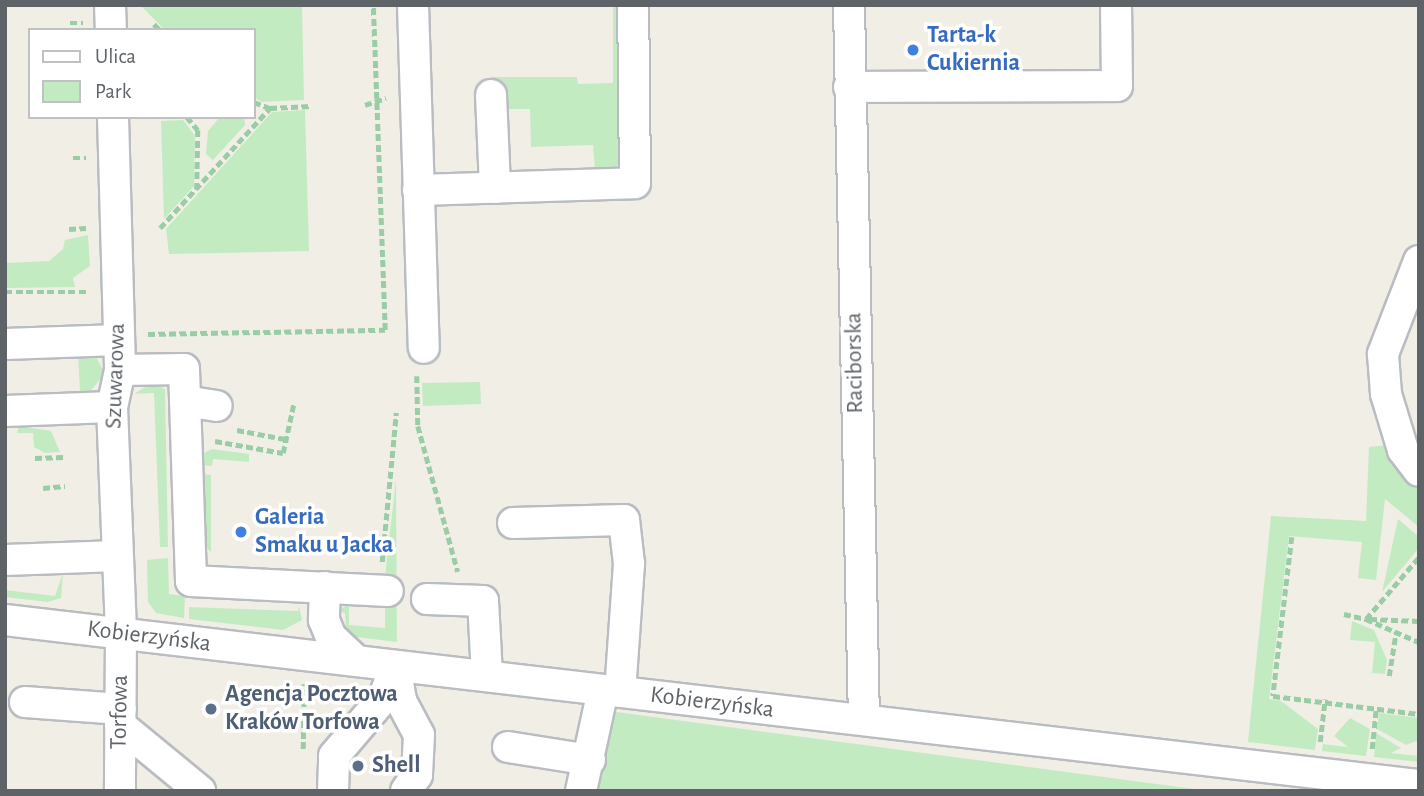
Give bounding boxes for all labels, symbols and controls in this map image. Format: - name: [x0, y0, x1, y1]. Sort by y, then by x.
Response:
- place label: Tarta-k Cukiernia: [927, 22, 1020, 78]
- legend: [28, 28, 256, 119]
- marker: Tarta-k Cukiernia: [905, 42, 921, 58]
- text: Ulica: [95, 46, 136, 67]
- text: Park: [95, 81, 131, 102]
- street label: Raciborska: [840, 312, 870, 414]
- street label: Szuwarowa: [100, 323, 132, 429]
- place label: Galeria Smaku u Jacka: [255, 504, 393, 560]
- marker: Galeria Smaku u Jacka: [233, 524, 249, 540]
- street label: Kobierzyńska: [86, 615, 212, 659]
- street label: Torfowa: [105, 674, 135, 750]
- place label: Agencja Pocztowa Kraków Torfowa: [225, 681, 398, 737]
- street label: Kobierzyńska: [649, 681, 775, 725]
- marker: Agencja Pocztowa Kraków Torfowa: [203, 701, 219, 717]
- place label: Shell: [372, 752, 420, 780]
- marker: Shell: [350, 758, 366, 774]

